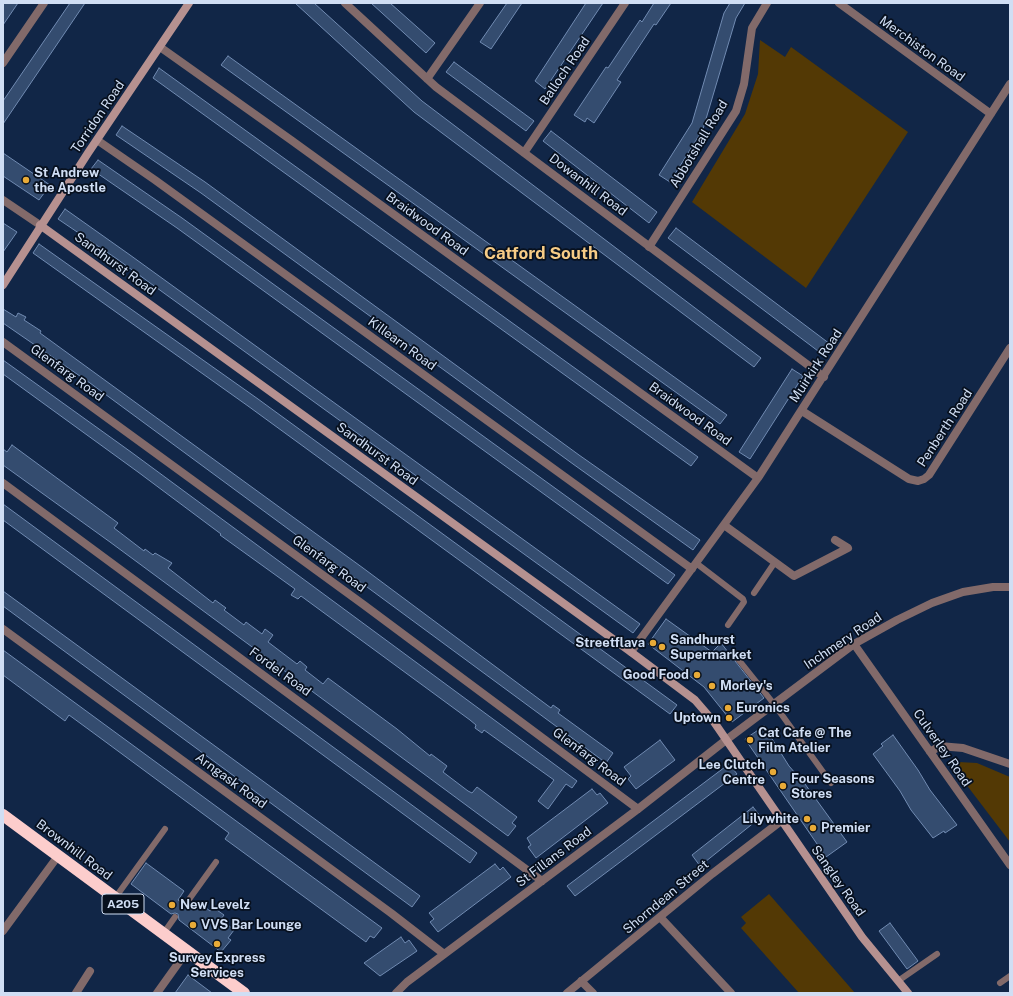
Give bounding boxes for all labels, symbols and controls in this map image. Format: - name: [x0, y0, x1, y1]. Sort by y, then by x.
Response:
- street label: Merchiston Road: [876, 13, 968, 85]
- street label: Balloch Road: [536, 34, 594, 108]
- street label: Torridon Road: [68, 78, 128, 156]
- street label: Abbotshall Road: [667, 97, 731, 191]
- street label: Dowanhill Road: [546, 151, 630, 219]
- place label: St Andrew the Apostle: [34, 165, 106, 196]
- marker: St Andrew the Apostle: [21, 175, 31, 185]
- street label: Braidwood Road: [383, 189, 471, 259]
- street label: Sandhurst Road: [71, 229, 159, 299]
- district label: Catford South: [484, 244, 598, 264]
- street label: Killearn Road: [365, 314, 439, 374]
- street label: Muirkirk Road: [786, 326, 846, 406]
- street label: Glenfarg Road: [27, 341, 107, 405]
- street label: Braidwood Road: [646, 379, 734, 449]
- street label: Penberth Road: [914, 386, 976, 470]
- street label: Sandhurst Road: [333, 419, 421, 489]
- street label: Glenfarg Road: [289, 532, 369, 596]
- street label: Inchmery Road: [801, 609, 885, 673]
- place label: Sandhurst Supermarket: [670, 632, 752, 663]
- place label: Streetflava: [575, 635, 645, 651]
- marker: Streetflava: [648, 638, 658, 648]
- marker: Sandhurst Supermarket: [657, 642, 667, 652]
- street label: Fordel Road: [246, 644, 314, 700]
- place label: Good Food: [623, 667, 689, 683]
- marker: Good Food: [692, 670, 702, 680]
- place label: Morley's: [720, 678, 773, 694]
- marker: Morley's: [707, 681, 717, 691]
- place label: Euronics: [736, 700, 790, 716]
- marker: Euronics: [723, 703, 733, 713]
- street label: Culverley Road: [910, 706, 974, 790]
- place label: Uptown: [673, 710, 721, 726]
- marker: Uptown: [724, 713, 734, 723]
- street label: Glenfarg Road: [550, 725, 628, 789]
- place label: Cat Cafe @ The Film Atelier: [758, 725, 851, 756]
- marker: Cat Cafe @ The Film Atelier: [745, 735, 755, 745]
- street label: Arngask Road: [192, 750, 270, 812]
- place label: Lee Clutch Centre: [698, 757, 765, 788]
- marker: Lee Clutch Centre: [768, 767, 778, 777]
- place label: Four Seasons Stores: [791, 771, 875, 802]
- marker: Four Seasons Stores: [778, 781, 788, 791]
- place label: Lilywhite: [742, 811, 799, 827]
- marker: Lilywhite: [802, 814, 812, 824]
- street label: Brownhill Road: [33, 816, 115, 884]
- place label: Premier: [821, 820, 870, 836]
- marker: Premier: [808, 823, 818, 833]
- street label: St Fillans Road: [513, 824, 595, 890]
- street label: Sangley Road: [808, 842, 868, 920]
- street label: Shorndean Street: [620, 857, 712, 937]
- road number: A205: [102, 894, 144, 914]
- place label: New Levelz: [180, 897, 250, 913]
- marker: New Levelz: [167, 900, 177, 910]
- place label: VVS Bar Lounge: [201, 917, 302, 933]
- marker: VVS Bar Lounge: [188, 920, 198, 930]
- marker: Survey Express Services: [212, 939, 222, 949]
- place label: Survey Express Services: [169, 950, 265, 981]

